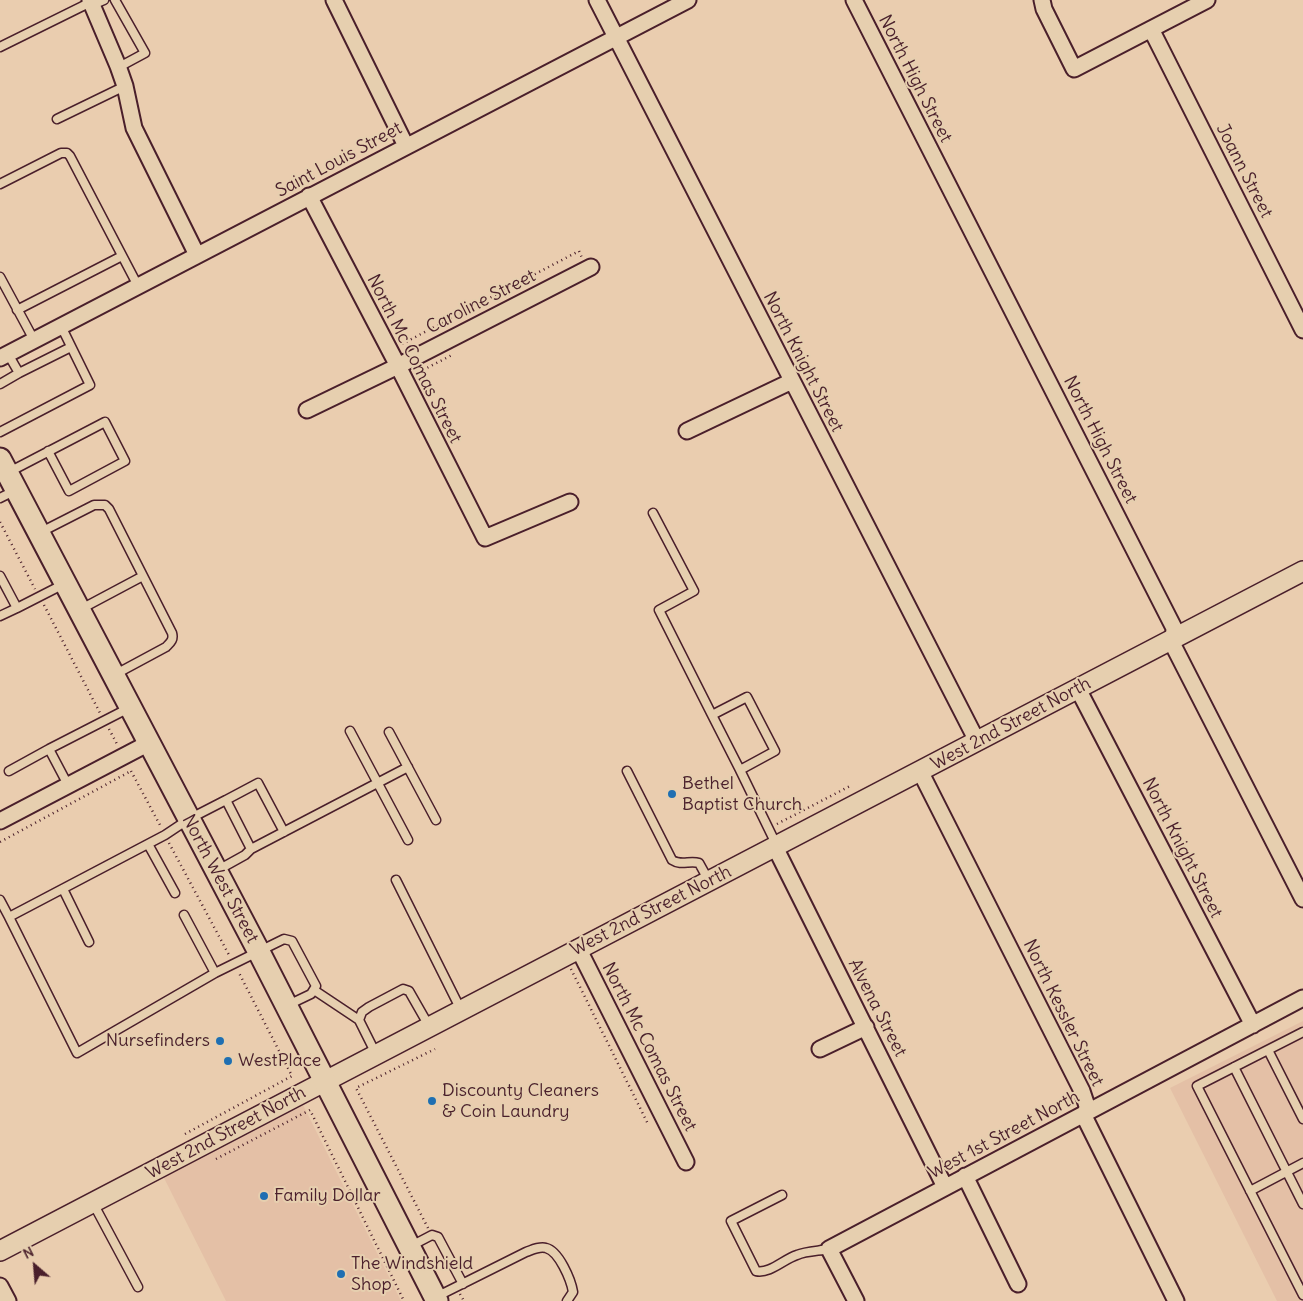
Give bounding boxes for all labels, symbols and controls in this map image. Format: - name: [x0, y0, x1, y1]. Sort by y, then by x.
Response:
- street label: North High Street: [874, 12, 956, 146]
- street label: Saint Louis Street: [272, 118, 406, 202]
- street label: Joann Street: [1211, 120, 1277, 222]
- street label: Caroline Street: [423, 265, 539, 339]
- street label: North Mc Comas Street: [362, 271, 466, 447]
- street label: North Knight Street: [758, 288, 848, 436]
- street label: North High Street: [1059, 373, 1141, 507]
- street label: West 2nd Street North: [928, 673, 1094, 775]
- place label: Bethel Baptist Church: [682, 773, 802, 816]
- street label: North Knight Street: [1137, 774, 1227, 922]
- marker: Bethel Baptist Church: [666, 788, 678, 800]
- street label: North West Street: [177, 811, 263, 947]
- street label: West 2nd Street North: [567, 861, 735, 961]
- street label: North Kessler Street: [1018, 936, 1108, 1090]
- street label: Alvena Street: [843, 955, 911, 1061]
- street label: North Mc Comas Street: [597, 959, 701, 1135]
- place label: Nursefinders: [106, 1030, 210, 1052]
- marker: Nursefinders: [214, 1035, 226, 1047]
- place label: WestPlace: [238, 1050, 321, 1072]
- marker: WestPlace: [222, 1055, 234, 1067]
- place label: Discounty Cleaners & Coin Laundry: [442, 1080, 599, 1122]
- street label: West 2nd Street North: [143, 1082, 309, 1184]
- street label: West 1st Street North: [925, 1086, 1083, 1184]
- marker: Discounty Cleaners & Coin Laundry: [426, 1095, 438, 1107]
- place label: Family Dollar: [274, 1185, 381, 1207]
- marker: Family Dollar: [258, 1190, 270, 1202]
- north arrow: [10, 1241, 60, 1291]
- text: N: [20, 1242, 37, 1263]
- place label: The Windshield Shop: [351, 1253, 473, 1296]
- marker: The Windshield Shop: [335, 1268, 347, 1280]

